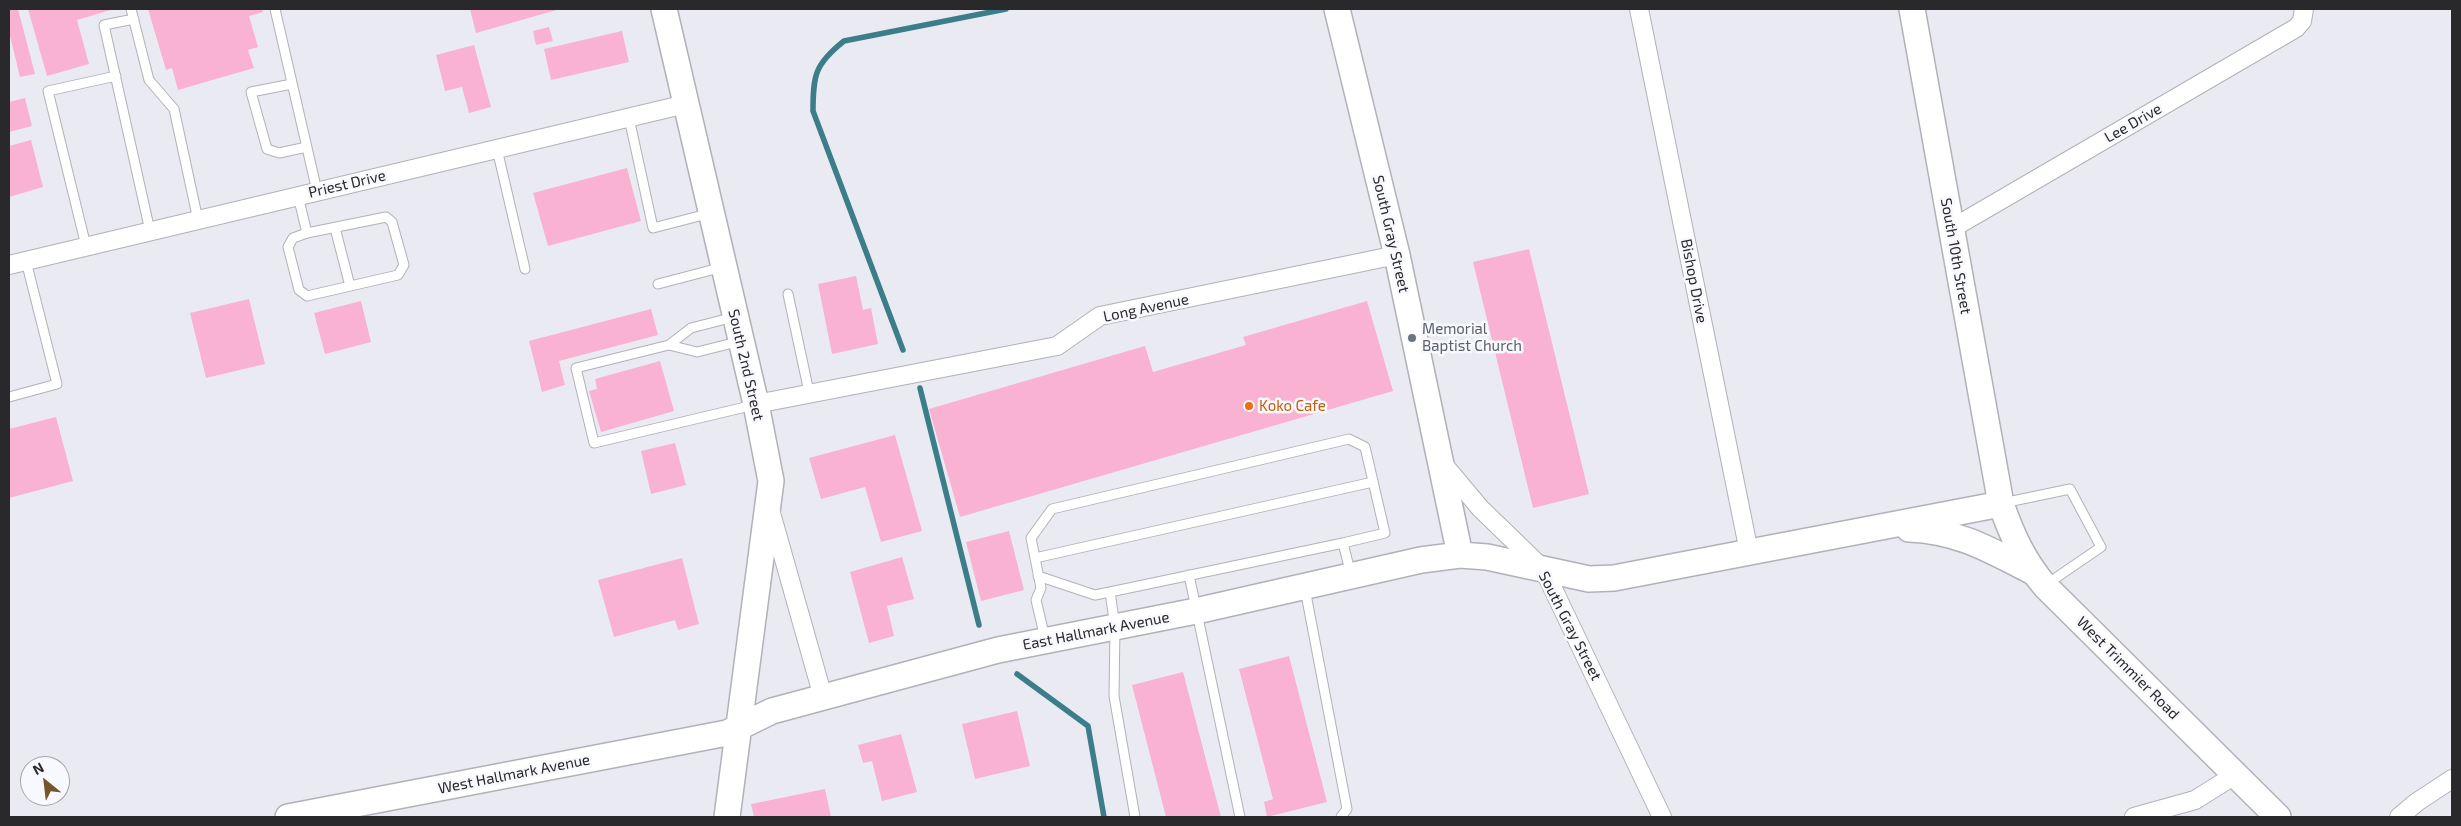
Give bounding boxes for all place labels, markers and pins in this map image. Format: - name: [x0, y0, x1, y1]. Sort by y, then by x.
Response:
- place label: Memorial Baptist Church: [1422, 320, 1522, 355]
- marker: Memorial Baptist Church: [1406, 332, 1418, 344]
- place label: Koko Cafe: [1259, 397, 1326, 415]
- marker: Koko Cafe: [1243, 400, 1255, 412]

